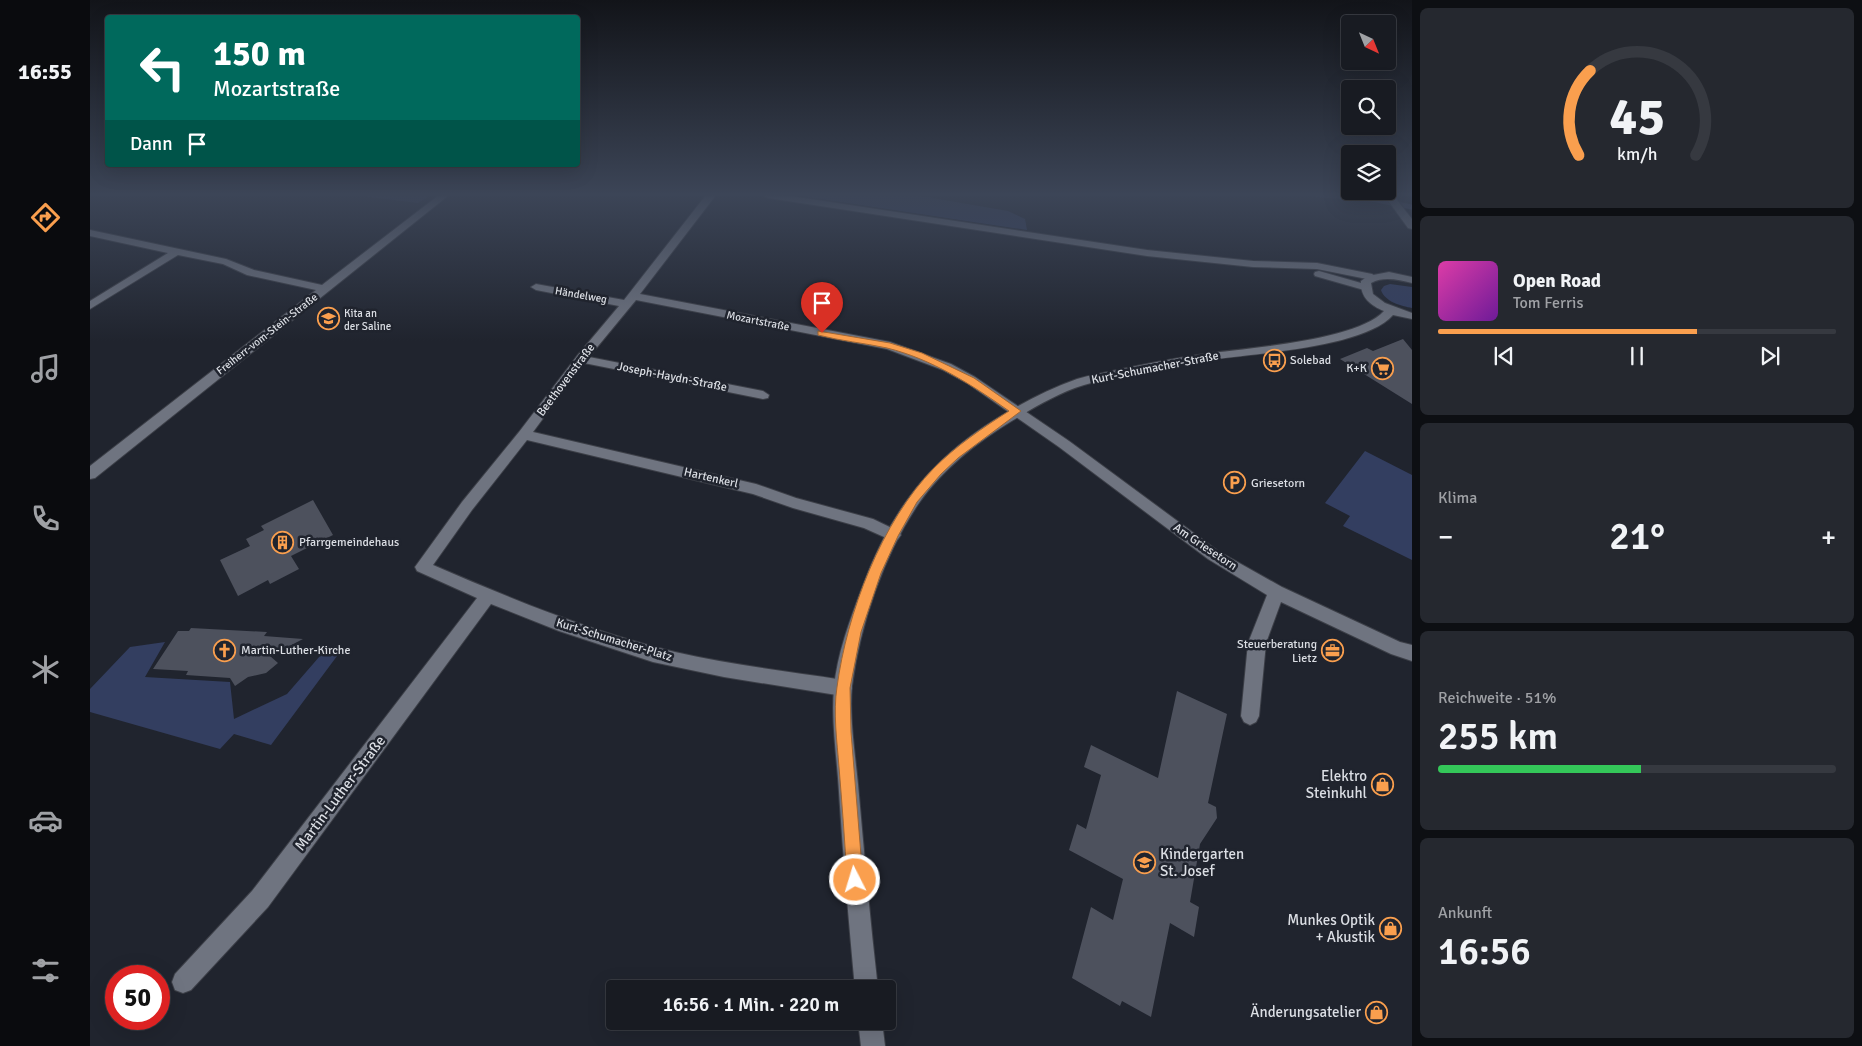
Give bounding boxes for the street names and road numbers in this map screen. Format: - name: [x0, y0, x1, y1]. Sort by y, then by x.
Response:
- street label: Händelweg: [554, 284, 608, 306]
- street label: Freiherr-vom-Stein-Straße: [214, 291, 320, 377]
- street label: Mozartstraße: [726, 309, 790, 333]
- street label: Beethovenstraße: [534, 341, 598, 419]
- street label: Kurt-Schumacher-Straße: [1090, 348, 1220, 388]
- street label: Joseph-Haydn-Straße: [616, 359, 728, 395]
- street label: Hartenkerl: [682, 464, 740, 492]
- street label: Am Griesetorn: [1170, 520, 1240, 574]
- street label: Kurt-Schumacher-Platz: [554, 615, 674, 665]
- street label: Martin-Luther-Straße: [291, 732, 389, 854]

